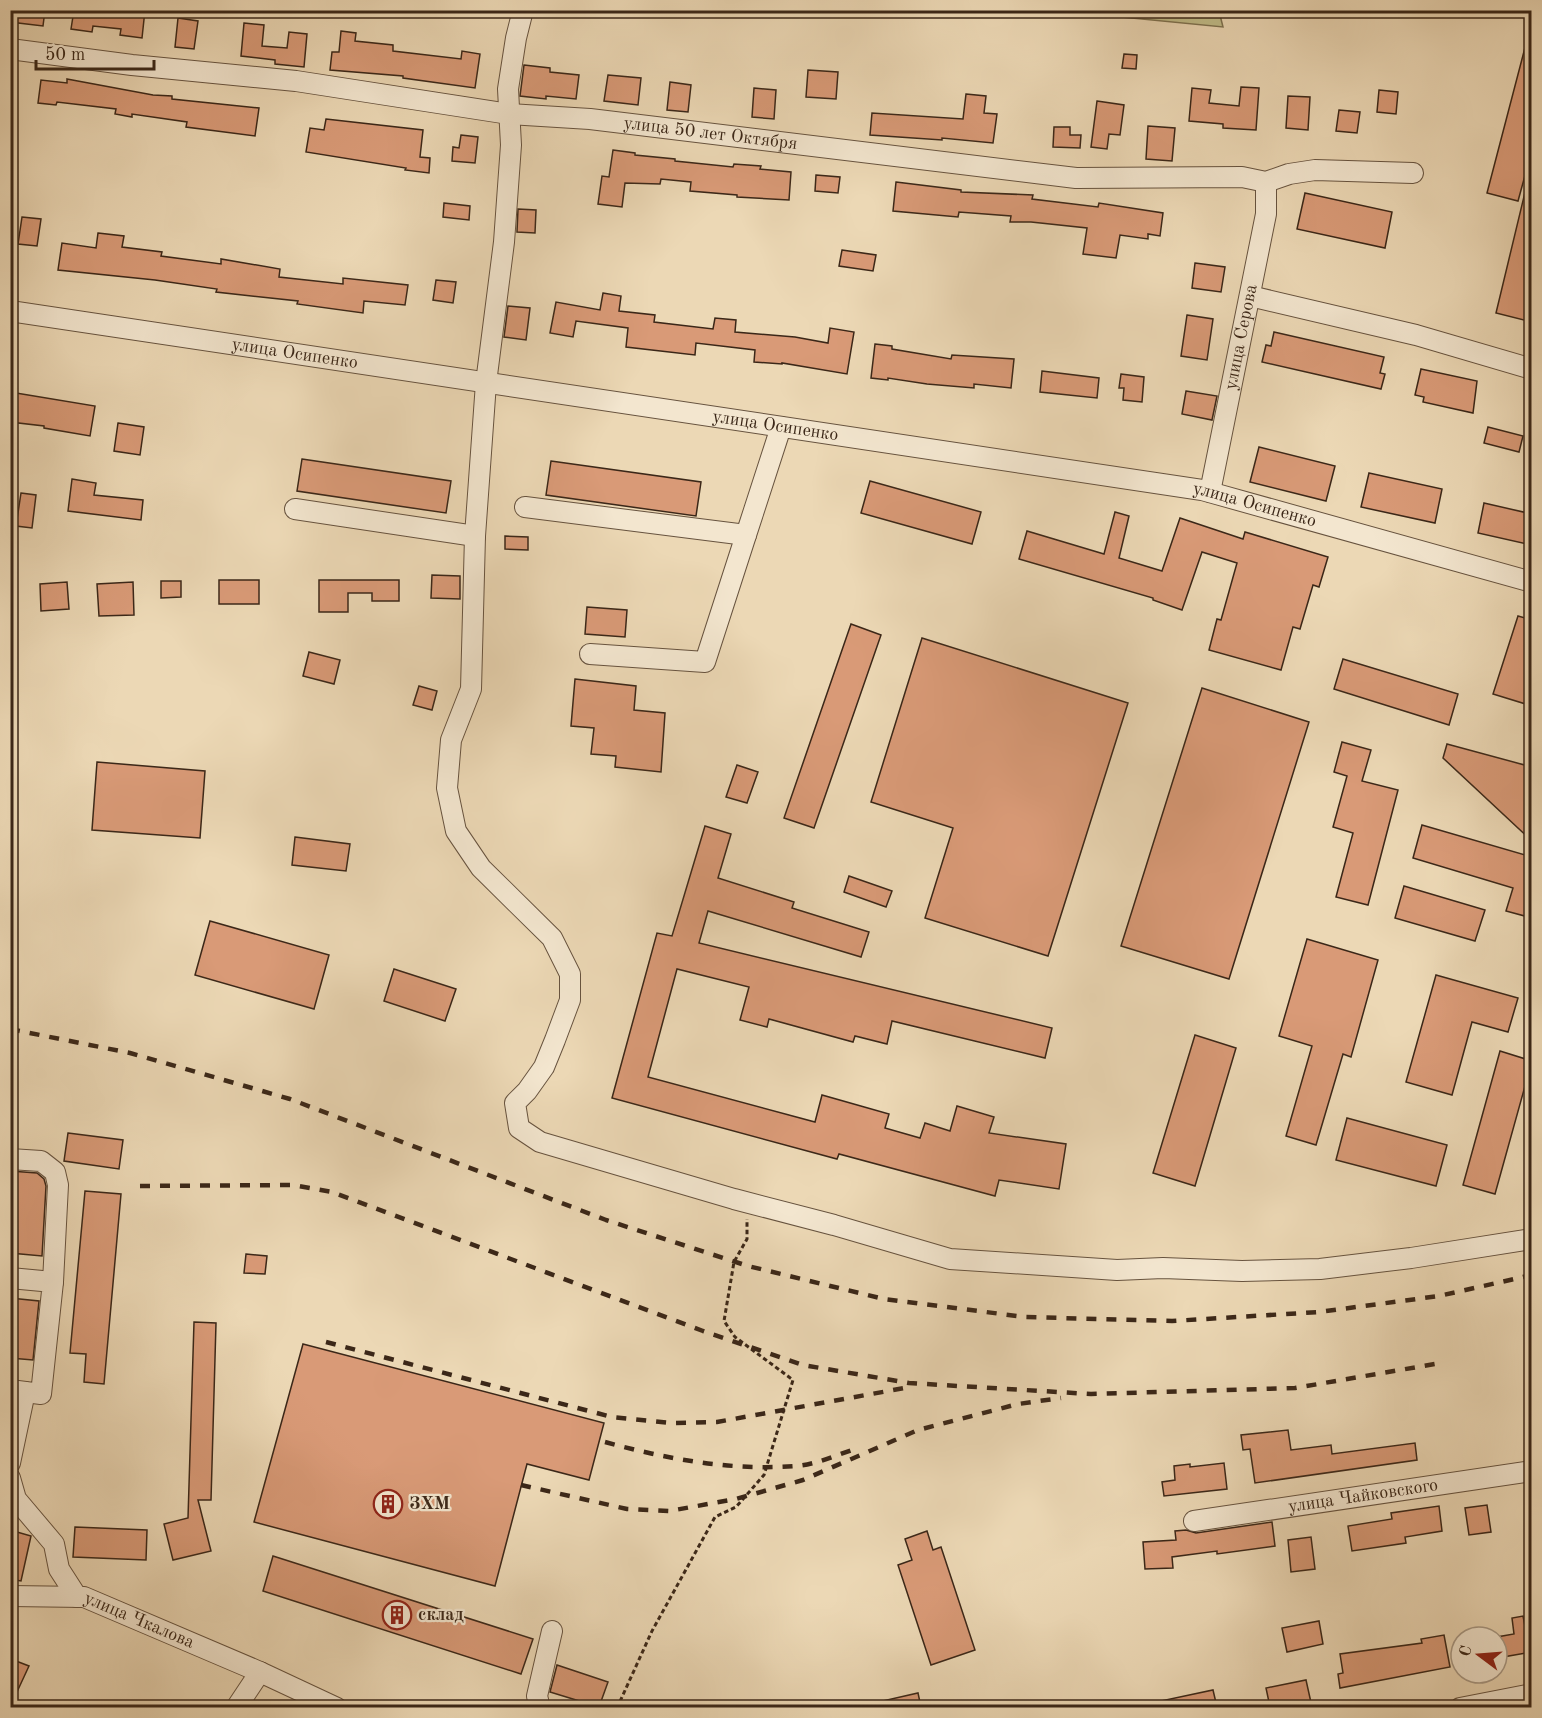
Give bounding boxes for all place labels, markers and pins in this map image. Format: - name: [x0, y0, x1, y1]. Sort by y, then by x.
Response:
- building icon: ЗХМ: [372, 1488, 404, 1520]
- place label: ЗХМ: [409, 1495, 450, 1513]
- building icon: склад: [381, 1599, 413, 1631]
- place label: склад: [418, 1606, 464, 1624]

